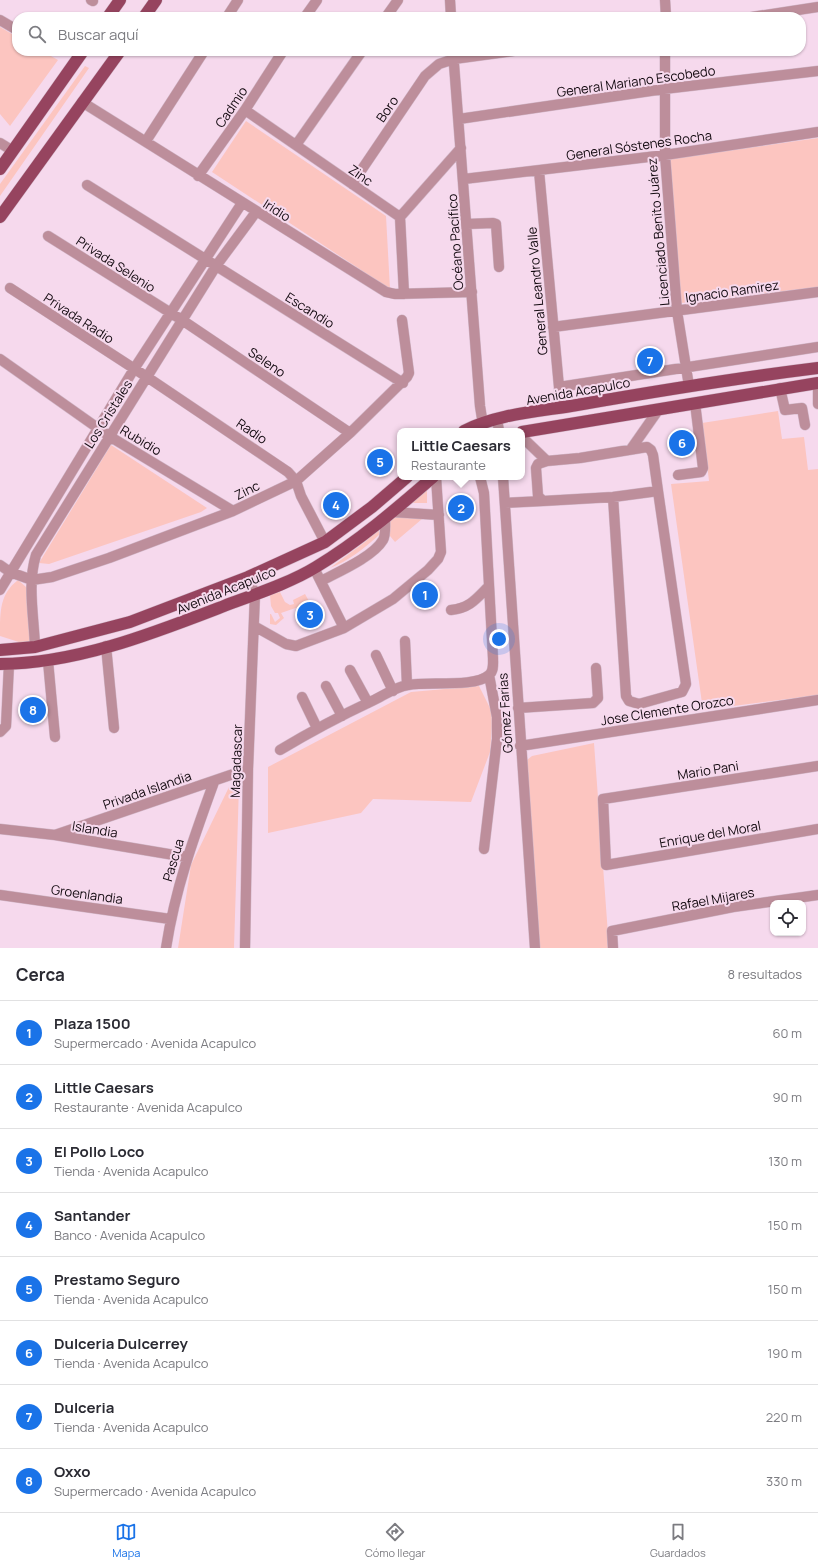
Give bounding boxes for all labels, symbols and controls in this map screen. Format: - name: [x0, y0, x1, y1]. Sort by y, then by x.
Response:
- search box: [12, 12, 806, 56]
- icon: search: [26, 23, 48, 45]
- text: Buscar aquí: [58, 24, 139, 45]
- street label: General Mariano Escobedo: [556, 61, 717, 101]
- street label: Cadmio: [211, 83, 251, 131]
- street label: Boro: [372, 92, 402, 126]
- street label: General Sóstenes Rocha: [565, 126, 713, 164]
- street label: Licenciado Benito Juárez: [643, 157, 673, 307]
- street label: Zinc: [345, 160, 377, 190]
- street label: Océano Pacífico: [443, 193, 467, 291]
- street label: Iridio: [260, 195, 294, 226]
- street label: General Leandro Valle: [522, 226, 552, 356]
- street label: Privada Selenio: [73, 232, 159, 297]
- street label: Ignacio Ramirez: [684, 275, 780, 306]
- street label: Escandio: [282, 288, 338, 332]
- street label: Privada Radio: [40, 289, 118, 348]
- street label: Seleno: [245, 343, 289, 381]
- pin: 7: [637, 346, 663, 376]
- street label: Avenida Acapulco: [524, 373, 632, 409]
- street label: Los Cristales: [80, 376, 136, 452]
- street label: Radio: [233, 414, 271, 448]
- street label: Rubidio: [117, 421, 165, 459]
- popup: [397, 428, 525, 480]
- pin: 6: [669, 428, 695, 458]
- text: Little Caesars: [411, 435, 511, 456]
- pin: 5: [367, 447, 393, 477]
- text: Restaurante: [411, 456, 486, 474]
- street label: Zinc: [231, 476, 263, 504]
- pin: 4: [323, 490, 349, 520]
- pin: 2: [448, 493, 474, 523]
- street label: Avenida Acapulco: [174, 562, 279, 618]
- pin: 1: [412, 580, 438, 610]
- pin: 3: [297, 600, 323, 630]
- your location: [489, 629, 509, 649]
- street label: Gómez Farías: [493, 672, 517, 754]
- street label: Jose Clemente Orozco: [599, 691, 735, 729]
- pin: 8: [20, 695, 46, 725]
- street label: Magadascar: [226, 723, 246, 798]
- street label: Mario Pani: [676, 756, 740, 784]
- street label: Privada Islandia: [100, 766, 194, 814]
- street label: Enrique del Moral: [658, 816, 762, 852]
- street label: Islandia: [71, 817, 119, 841]
- street label: Pascua: [158, 836, 188, 884]
- street label: Groenlandia: [50, 880, 124, 908]
- street label: Rafael Mijares: [670, 883, 756, 915]
- map controls: [770, 900, 806, 936]
- button: locate: [770, 900, 806, 936]
- text: Cerca: [16, 963, 65, 986]
- text: 8 resultados: [728, 965, 802, 983]
- text: Plaza 1500: [54, 1013, 131, 1034]
- text: 1: [26, 1024, 32, 1042]
- text: 60 m: [772, 1024, 802, 1042]
- text: Supermercado · Avenida Acapulco: [54, 1034, 256, 1052]
- text: Little Caesars: [54, 1077, 154, 1098]
- text: 2: [25, 1088, 33, 1106]
- text: 90 m: [772, 1088, 802, 1106]
- text: Restaurante · Avenida Acapulco: [54, 1098, 242, 1116]
- text: El Pollo Loco: [54, 1141, 144, 1162]
- text: 3: [25, 1152, 33, 1170]
- text: 130 m: [768, 1152, 802, 1170]
- text: Tienda · Avenida Acapulco: [54, 1162, 208, 1180]
- text: Santander: [54, 1205, 131, 1226]
- text: 4: [25, 1216, 33, 1234]
- text: 150 m: [768, 1216, 802, 1234]
- text: Banco · Avenida Acapulco: [54, 1226, 205, 1244]
- text: Prestamo Seguro: [54, 1269, 180, 1290]
- text: 5: [25, 1280, 33, 1298]
- text: 150 m: [768, 1280, 802, 1298]
- text: Tienda · Avenida Acapulco: [54, 1290, 208, 1308]
- text: Dulceria Dulcerrey: [54, 1333, 188, 1354]
- text: 6: [25, 1344, 33, 1362]
- text: 190 m: [767, 1344, 802, 1362]
- text: Tienda · Avenida Acapulco: [54, 1354, 208, 1372]
- text: Dulceria: [54, 1397, 114, 1418]
- text: 7: [26, 1408, 32, 1426]
- text: 220 m: [766, 1408, 802, 1426]
- text: Tienda · Avenida Acapulco: [54, 1418, 208, 1436]
- text: Oxxo: [54, 1461, 91, 1482]
- text: 8: [25, 1472, 33, 1490]
- text: 330 m: [766, 1472, 802, 1490]
- text: Supermercado · Avenida Acapulco: [54, 1482, 256, 1500]
- tab: Mapa: [112, 1521, 140, 1560]
- tab: Cómo llegar: [365, 1521, 425, 1560]
- tab: Guardados: [650, 1521, 706, 1560]

